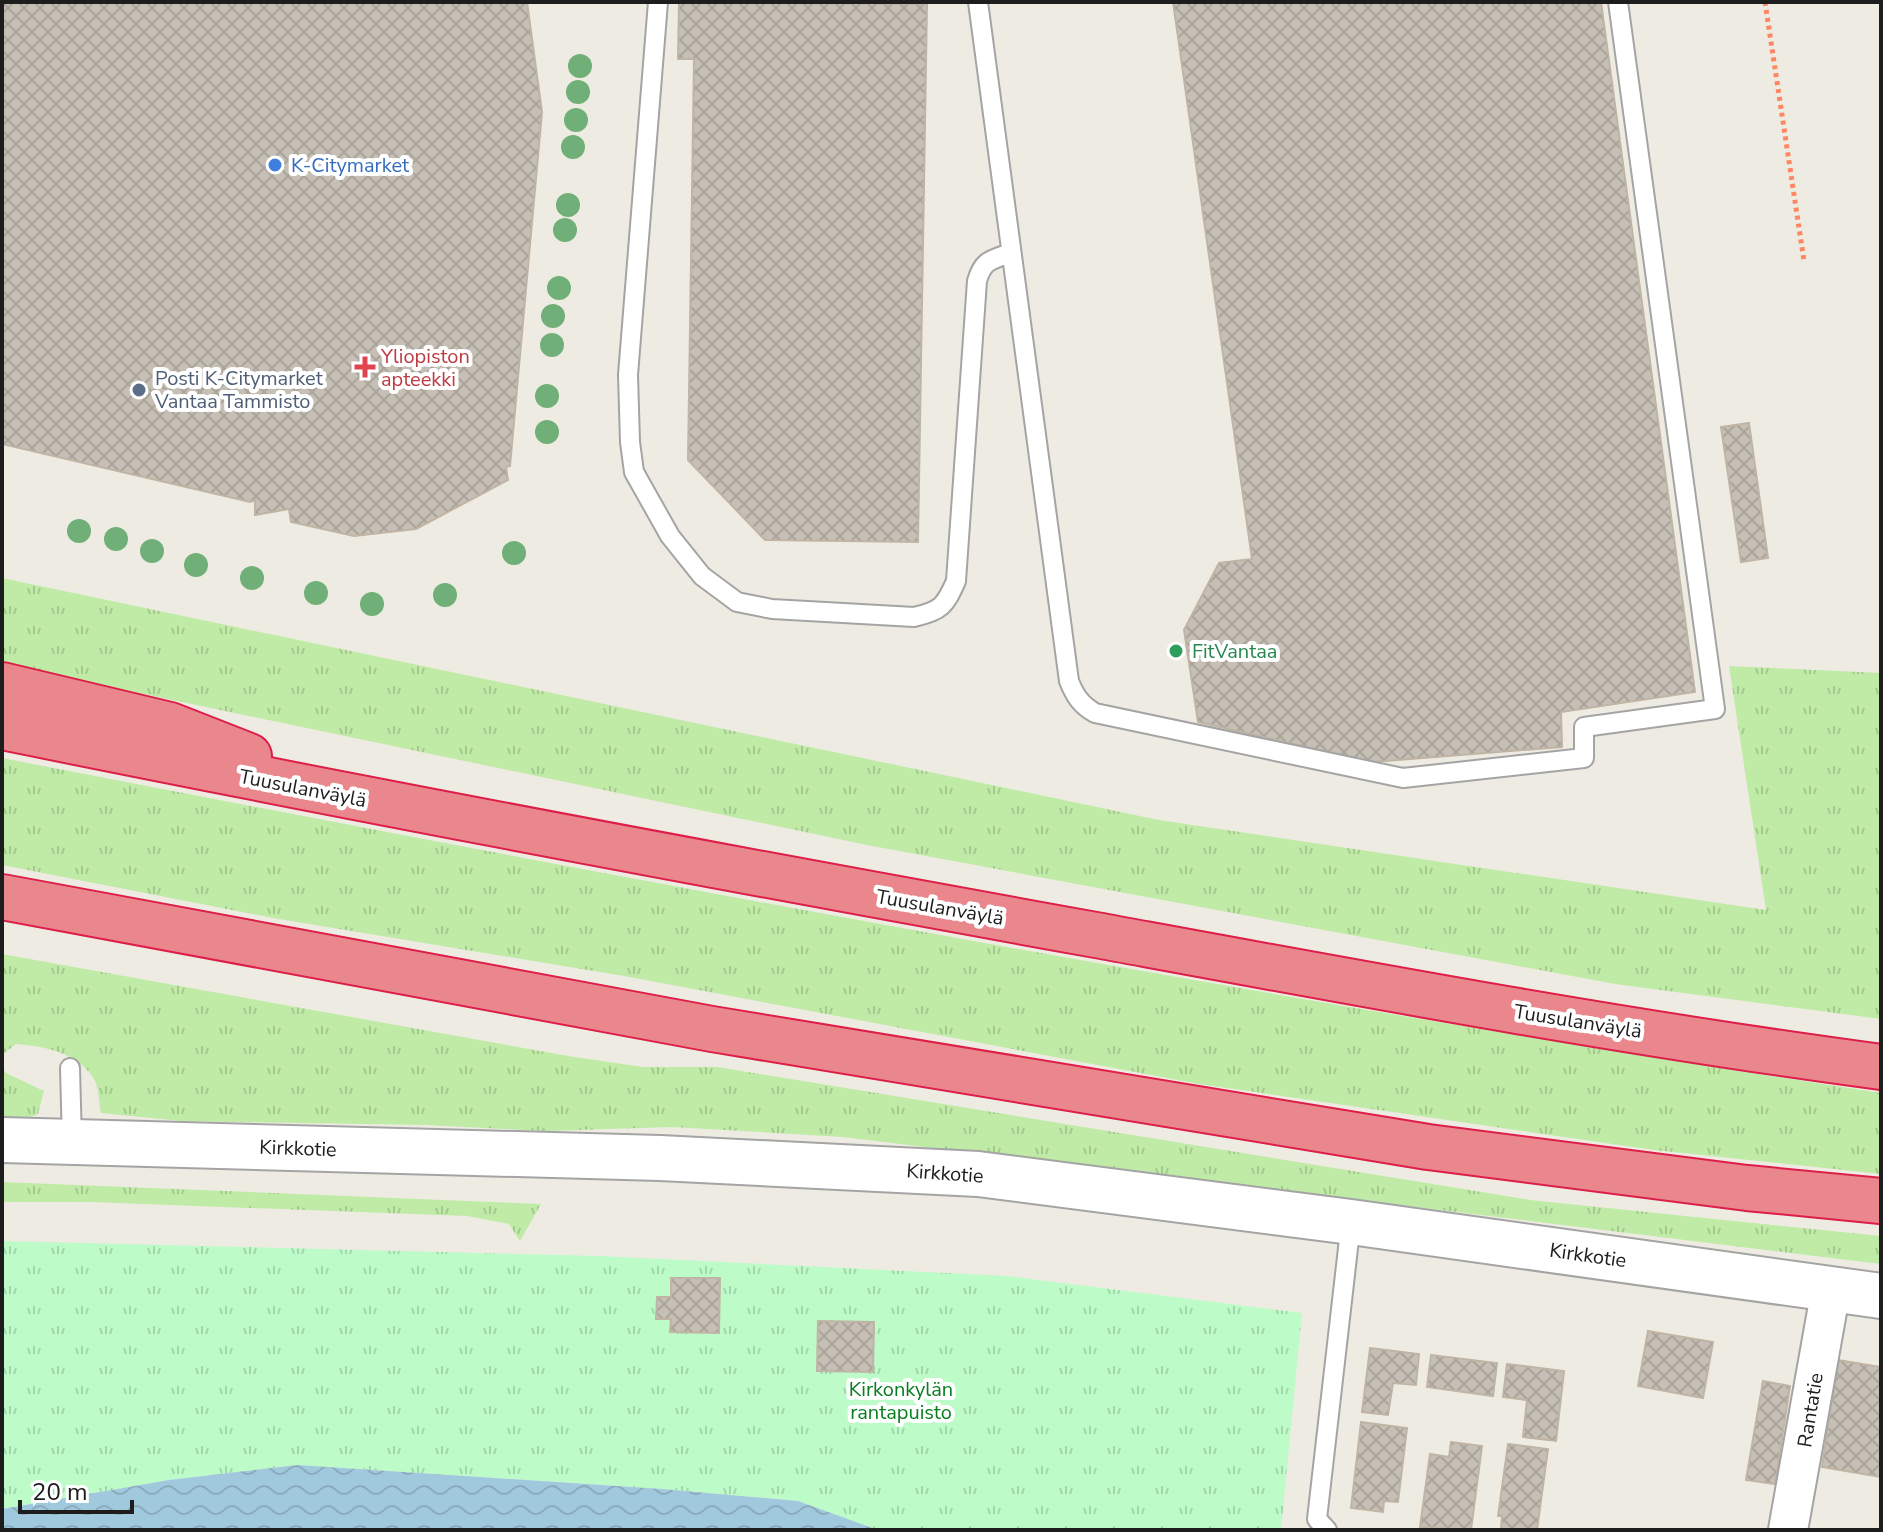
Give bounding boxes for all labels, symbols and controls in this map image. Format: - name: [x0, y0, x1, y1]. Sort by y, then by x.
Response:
- place label: K-Citymarket: [291, 152, 410, 179]
- marker: K-Citymarket: [266, 156, 284, 174]
- place label: Yliopiston apteekki: [380, 343, 470, 393]
- marker: Yliopiston apteekki: [356, 358, 374, 376]
- place label: Posti K-Citymarket Vantaa Tammisto: [154, 365, 324, 415]
- marker: Posti K-Citymarket Vantaa Tammisto: [130, 381, 148, 399]
- place label: FitVantaa: [1192, 638, 1277, 665]
- marker: FitVantaa: [1167, 642, 1185, 660]
- street label: Tuusulanväylä: [237, 763, 369, 814]
- street label: Tuusulanväylä: [874, 883, 1006, 932]
- street label: Tuusulanväylä: [1512, 998, 1644, 1045]
- street label: Kirkkotie: [259, 1134, 337, 1163]
- street label: Kirkkotie: [905, 1157, 984, 1190]
- street label: Kirkkotie: [1548, 1237, 1628, 1274]
- street label: Rantatie: [1791, 1371, 1830, 1449]
- park label: Kirkonkylän rantapuisto: [849, 1376, 953, 1426]
- scale bar: [20, 1464, 132, 1514]
- text: 20 m: [32, 1476, 88, 1508]

